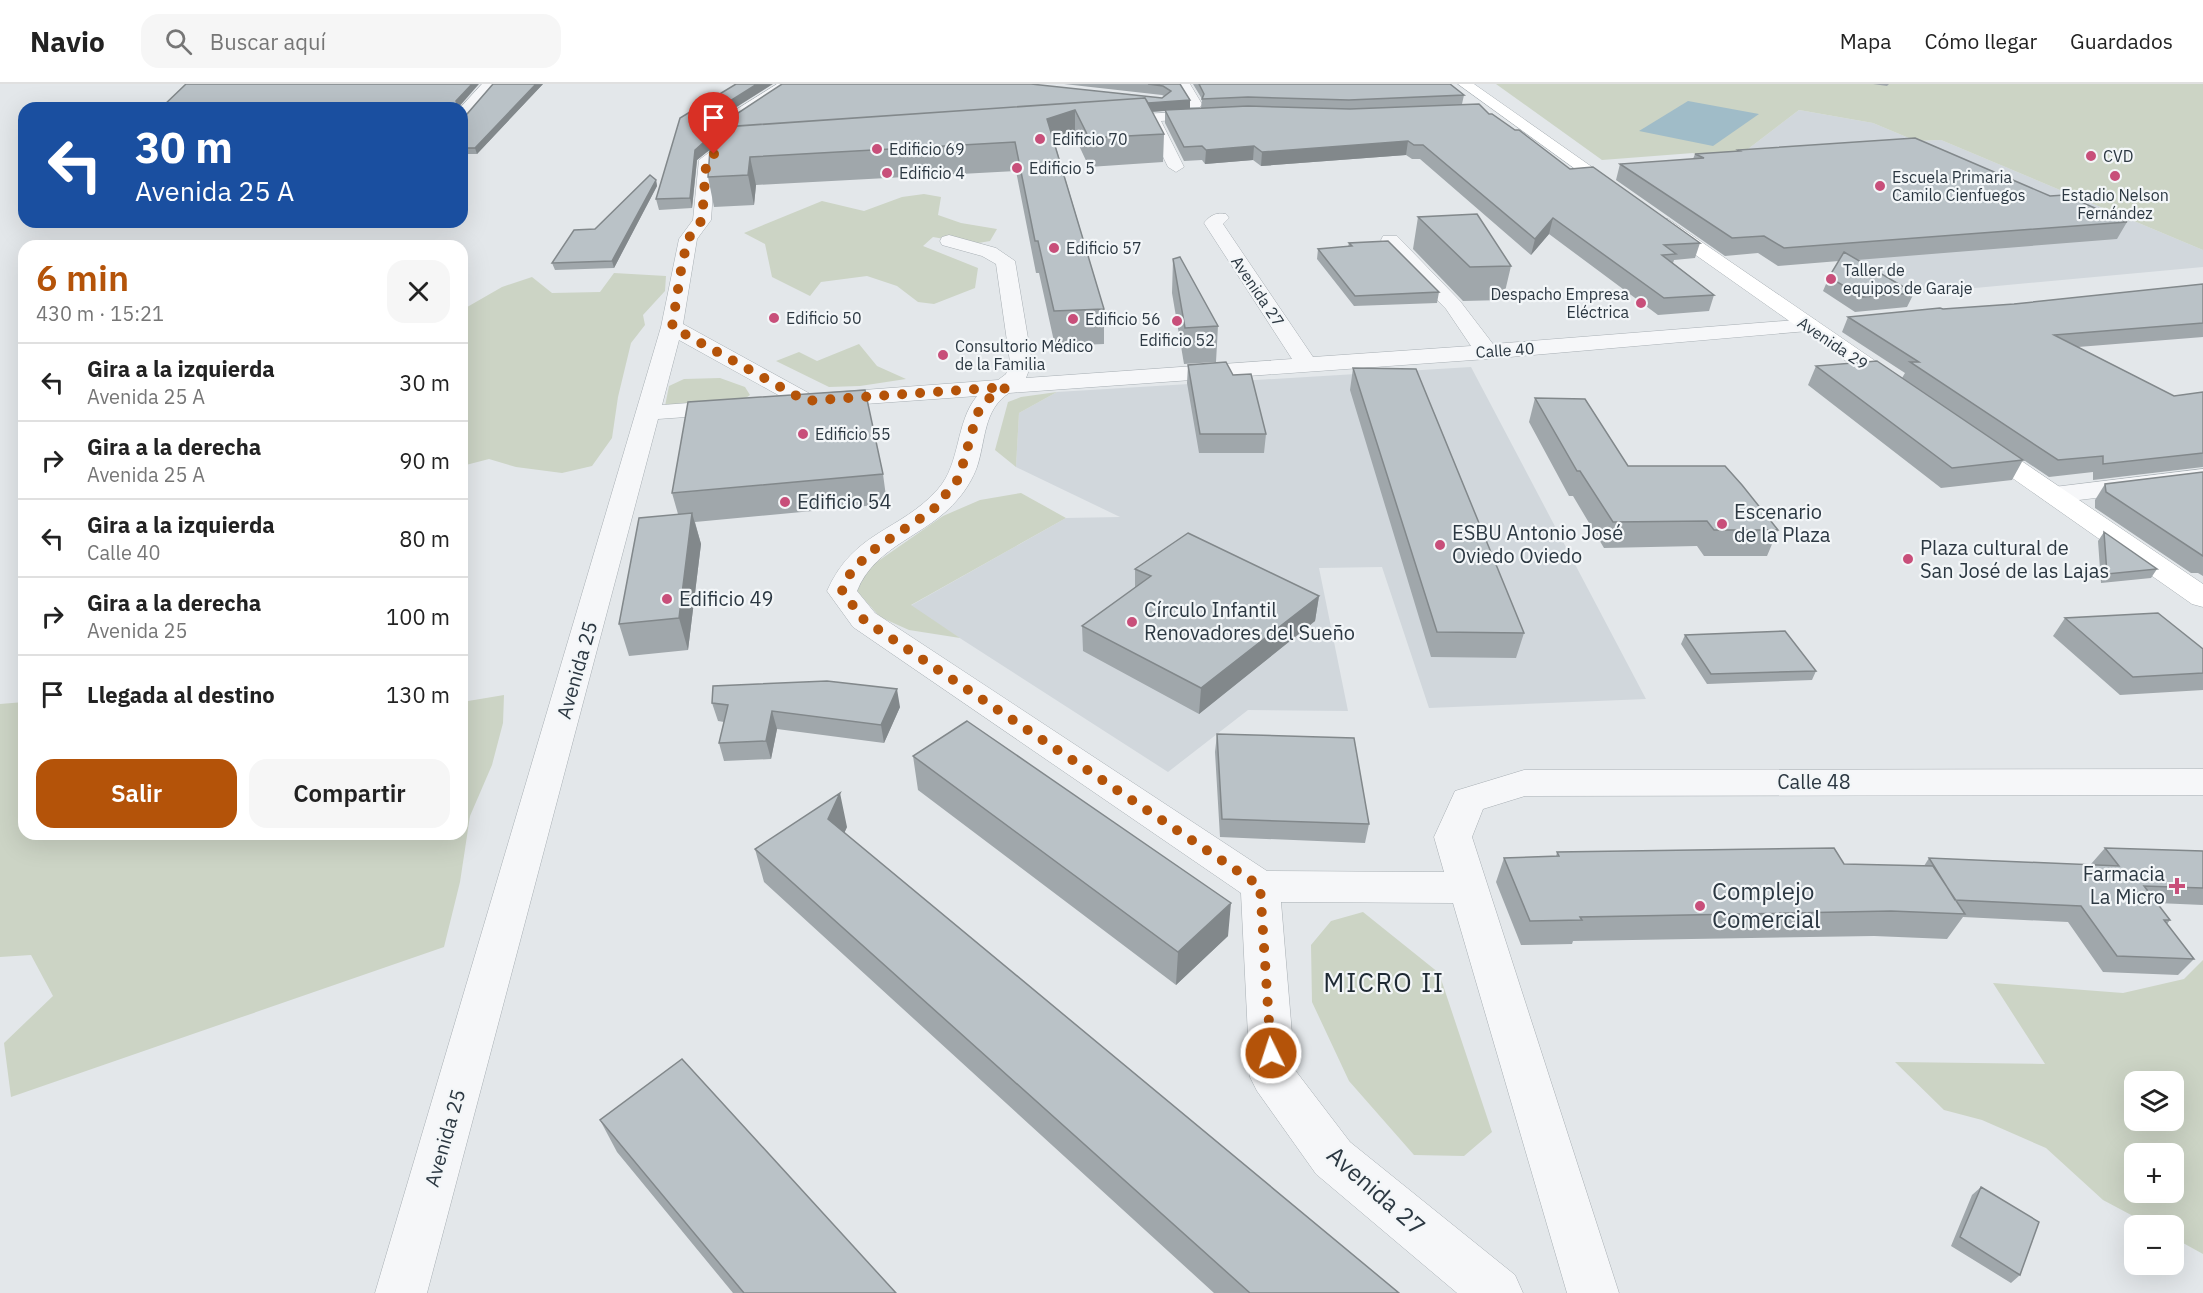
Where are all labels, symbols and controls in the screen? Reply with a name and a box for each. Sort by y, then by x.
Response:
search box [141,14,561,68]
text: Navio [30,23,105,60]
icon: search [162,25,195,58]
text: Buscar aquí [210,27,326,56]
text: Mapa [1840,27,1891,55]
text: Cómo llegar [1924,27,2037,55]
text: Guardados [2070,27,2173,55]
pin [688,92,739,154]
icon: arrive [697,101,730,134]
text: 30 m [135,120,233,175]
icon: left [36,126,114,204]
place label: Edificio 70 [1052,129,1128,149]
marker: Edificio 70 [1033,132,1047,146]
place label: Edificio 69 [889,139,965,159]
marker: Edificio 69 [870,142,884,156]
place label: CVD [2103,146,2133,166]
marker: CVD [2084,149,2098,163]
place label: Edificio 5 [1029,158,1095,178]
marker: Edificio 5 [1010,161,1024,175]
place label: Edificio 4 [899,163,965,183]
marker: Edificio 4 [880,166,894,180]
place label: Escuela Primaria Camilo Cienfuegos [1892,167,2026,205]
marker: Estadio Nelson Fernández [2108,169,2122,183]
text: Avenida 25 A [135,173,294,208]
marker: Escuela Primaria Camilo Cienfuegos [1873,179,1887,193]
place label: Estadio Nelson Fernández [2061,185,2169,223]
place label: Edificio 57 [1066,238,1142,258]
marker: Edificio 57 [1047,241,1061,255]
street label: Avenida 27 [1227,252,1289,330]
text: 6 min [36,254,129,301]
button: close [387,260,450,323]
place label: Taller de equipos de Garaje [1843,260,1973,298]
marker: Taller de equipos de Garaje [1824,272,1838,286]
place label: Despacho Empresa Eléctrica [1491,284,1629,322]
marker: Despacho Empresa Eléctrica [1634,296,1648,310]
text: 430 m · 15:21 [36,300,164,327]
place label: Edificio 50 [786,308,862,328]
place label: Edificio 56 [1085,309,1161,329]
marker: Edificio 50 [767,311,781,325]
marker: Edificio 56 [1066,312,1080,326]
street label: Avenida 29 [1794,312,1872,374]
marker: Edificio 52 [1170,314,1184,328]
place label: Edificio 52 [1139,330,1215,350]
place label: Consultorio Médico de la Familia [955,336,1093,374]
street label: Calle 40 [1475,338,1535,362]
marker: Consultorio Médico de la Familia [936,348,950,362]
text: Gira a la izquierda [87,354,275,383]
icon: left [36,366,69,399]
text: 30 m [399,368,450,397]
text: Avenida 25 A [87,383,205,410]
place label: Edificio 55 [815,424,891,444]
marker: Edificio 55 [796,427,810,441]
text: Gira a la derecha [87,432,261,461]
icon: right [36,444,69,477]
text: 90 m [399,446,450,475]
text: Avenida 25 A [87,461,205,488]
place label: Edificio 54 [797,488,891,515]
marker: Edificio 54 [778,495,792,509]
place label: Escenario de la Plaza [1734,498,1831,548]
text: Gira a la izquierda [87,510,275,539]
marker: Escenario de la Plaza [1715,517,1729,531]
place label: ESBU Antonio José Oviedo Oviedo [1452,519,1623,569]
icon: left [36,522,69,555]
text: 80 m [399,524,450,553]
place label: Plaza cultural de San José de las Lajas [1920,534,2109,584]
marker: ESBU Antonio José Oviedo Oviedo [1433,538,1447,552]
text: Calle 40 [87,539,161,566]
marker: Plaza cultural de San José de las Lajas [1901,552,1915,566]
place label: Edificio 49 [679,585,773,612]
text: Gira a la derecha [87,588,261,617]
marker: Edificio 49 [660,592,674,606]
place label: Círculo Infantil Renovadores del Sueño [1144,596,1355,646]
icon: right [36,600,69,633]
text: 100 m [386,602,450,631]
marker: Círculo Infantil Renovadores del Sueño [1125,615,1139,629]
text: Avenida 25 [87,617,187,644]
street label: Avenida 25 [550,618,603,722]
icon: arrive [36,678,69,711]
text: Llegada al destino [87,680,275,709]
text: 130 m [386,680,450,709]
button: Salir [36,759,237,828]
button: Compartir [249,759,450,828]
street label: Calle 48 [1777,768,1851,795]
place label: Farmacia La Micro [2083,860,2165,910]
place label: Complejo Comercial [1712,875,1821,935]
marker: Farmacia La Micro [2170,879,2184,893]
marker: Complejo Comercial [1693,899,1707,913]
district label: MICRO II [1323,965,1445,999]
position arrow [1239,1021,1303,1085]
map controls [2124,1071,2184,1275]
button: layers [2124,1071,2184,1131]
street label: Avenida 25 [418,1086,471,1190]
street label: Avenida 27 [1321,1139,1433,1242]
button: + [2124,1143,2184,1203]
button: − [2124,1215,2184,1275]

